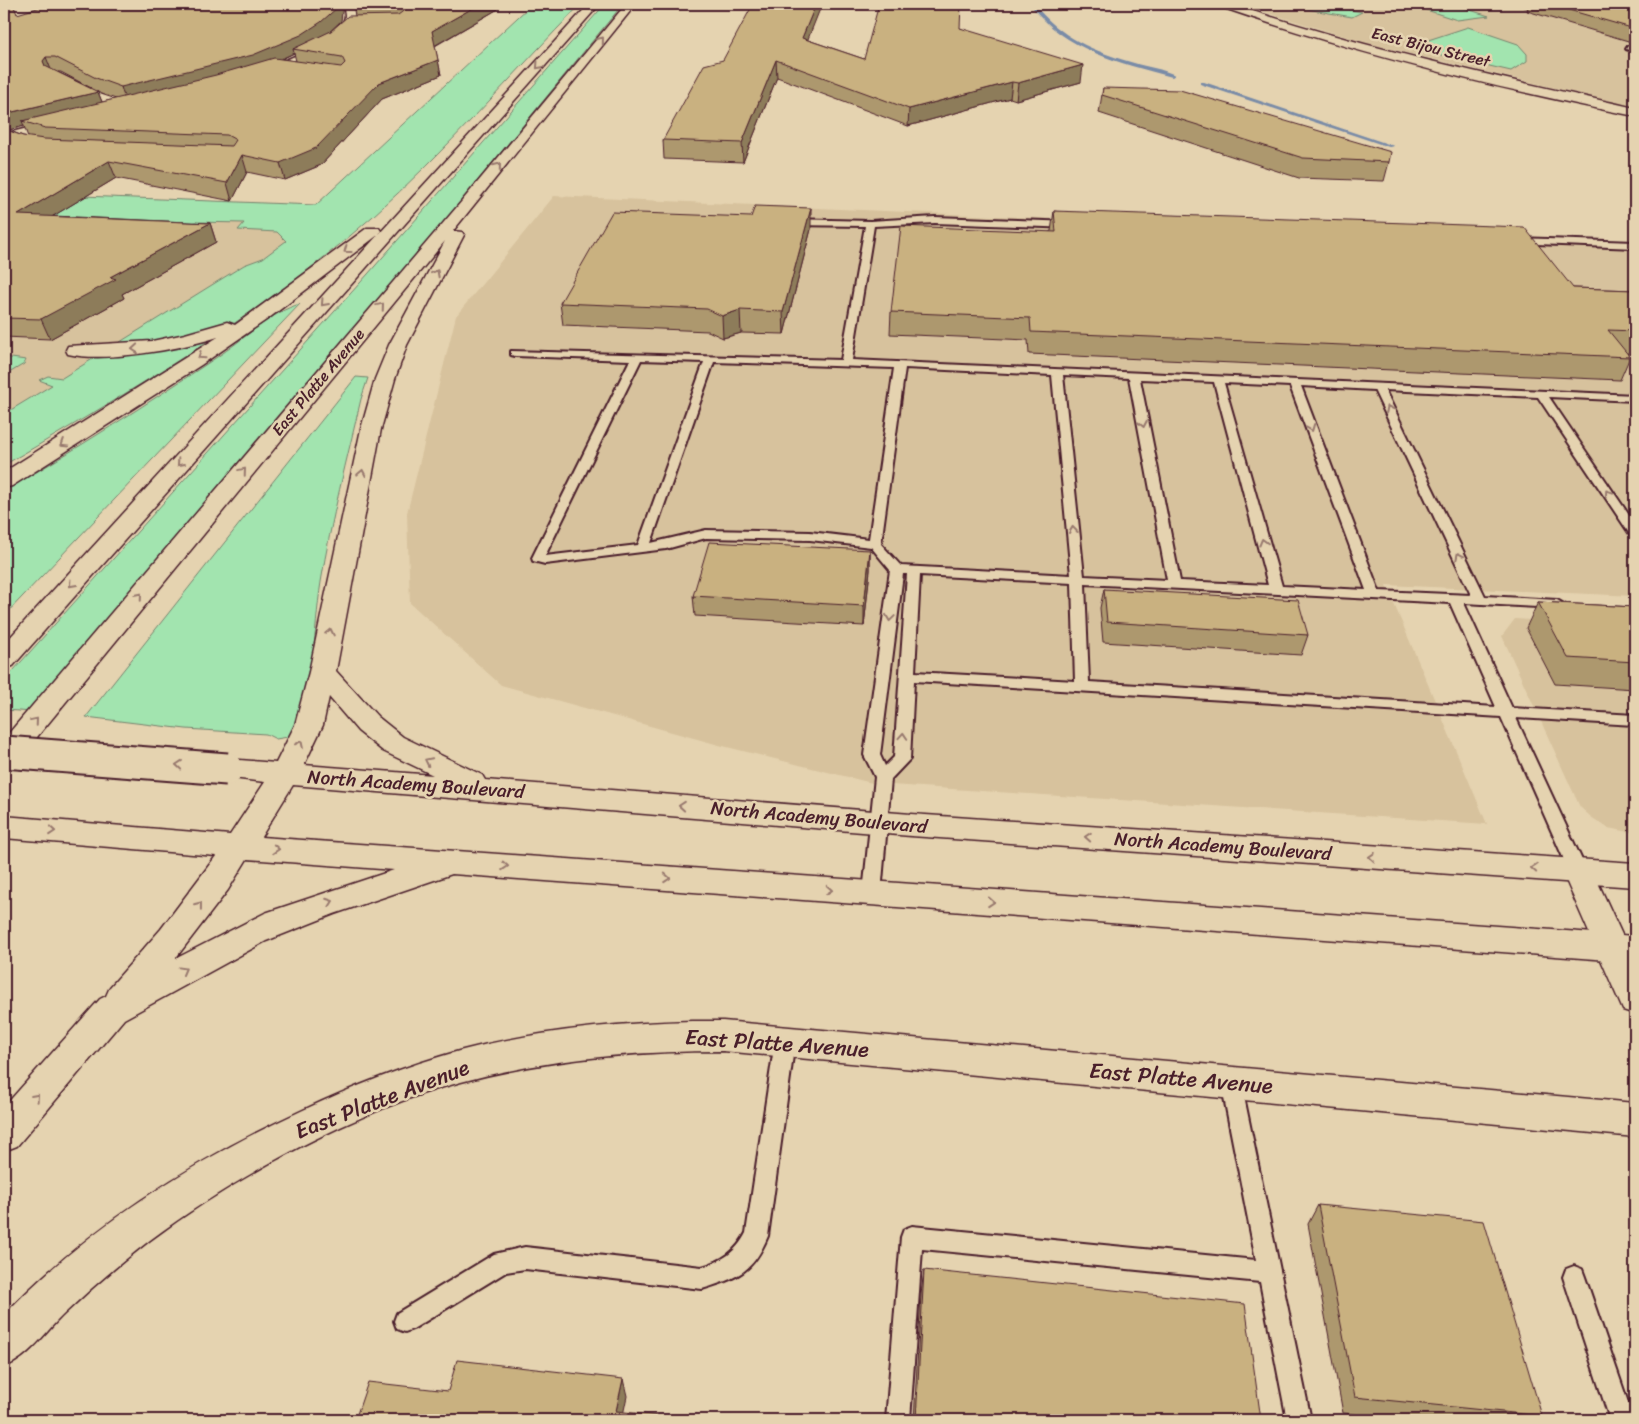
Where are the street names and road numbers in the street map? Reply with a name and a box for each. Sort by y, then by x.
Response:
street label: East Bijou Street [1369,18,1494,76]
street label: East Platte Avenue [264,321,372,443]
street label: North Academy Boulevard [306,760,527,808]
street label: North Academy Boulevard [709,791,930,843]
street label: North Academy Boulevard [1113,822,1334,870]
street label: East Platte Avenue [684,1017,871,1069]
street label: East Platte Avenue [289,1048,475,1150]
street label: East Platte Avenue [1088,1051,1275,1105]

